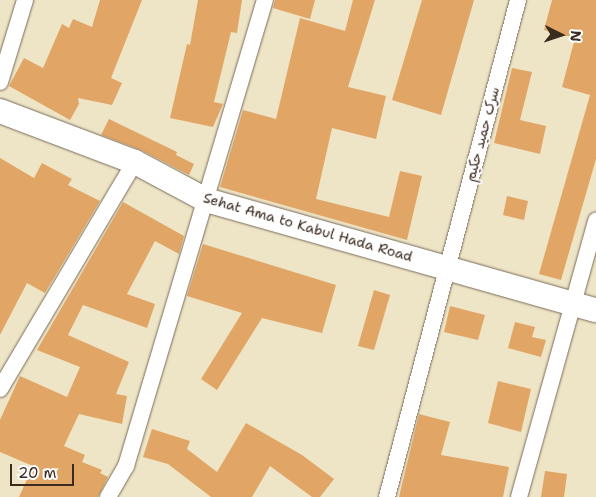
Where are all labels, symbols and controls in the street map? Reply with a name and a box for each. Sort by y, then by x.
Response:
north arrow [536,10,586,60]
text: N [567,30,585,42]
street label: سرک حمید حکیم [461,85,503,183]
street label: Sehat Ama to Kabul Hada Road [201,189,415,265]
scale bar [12,454,76,486]
text: 20 m [18,463,57,483]

